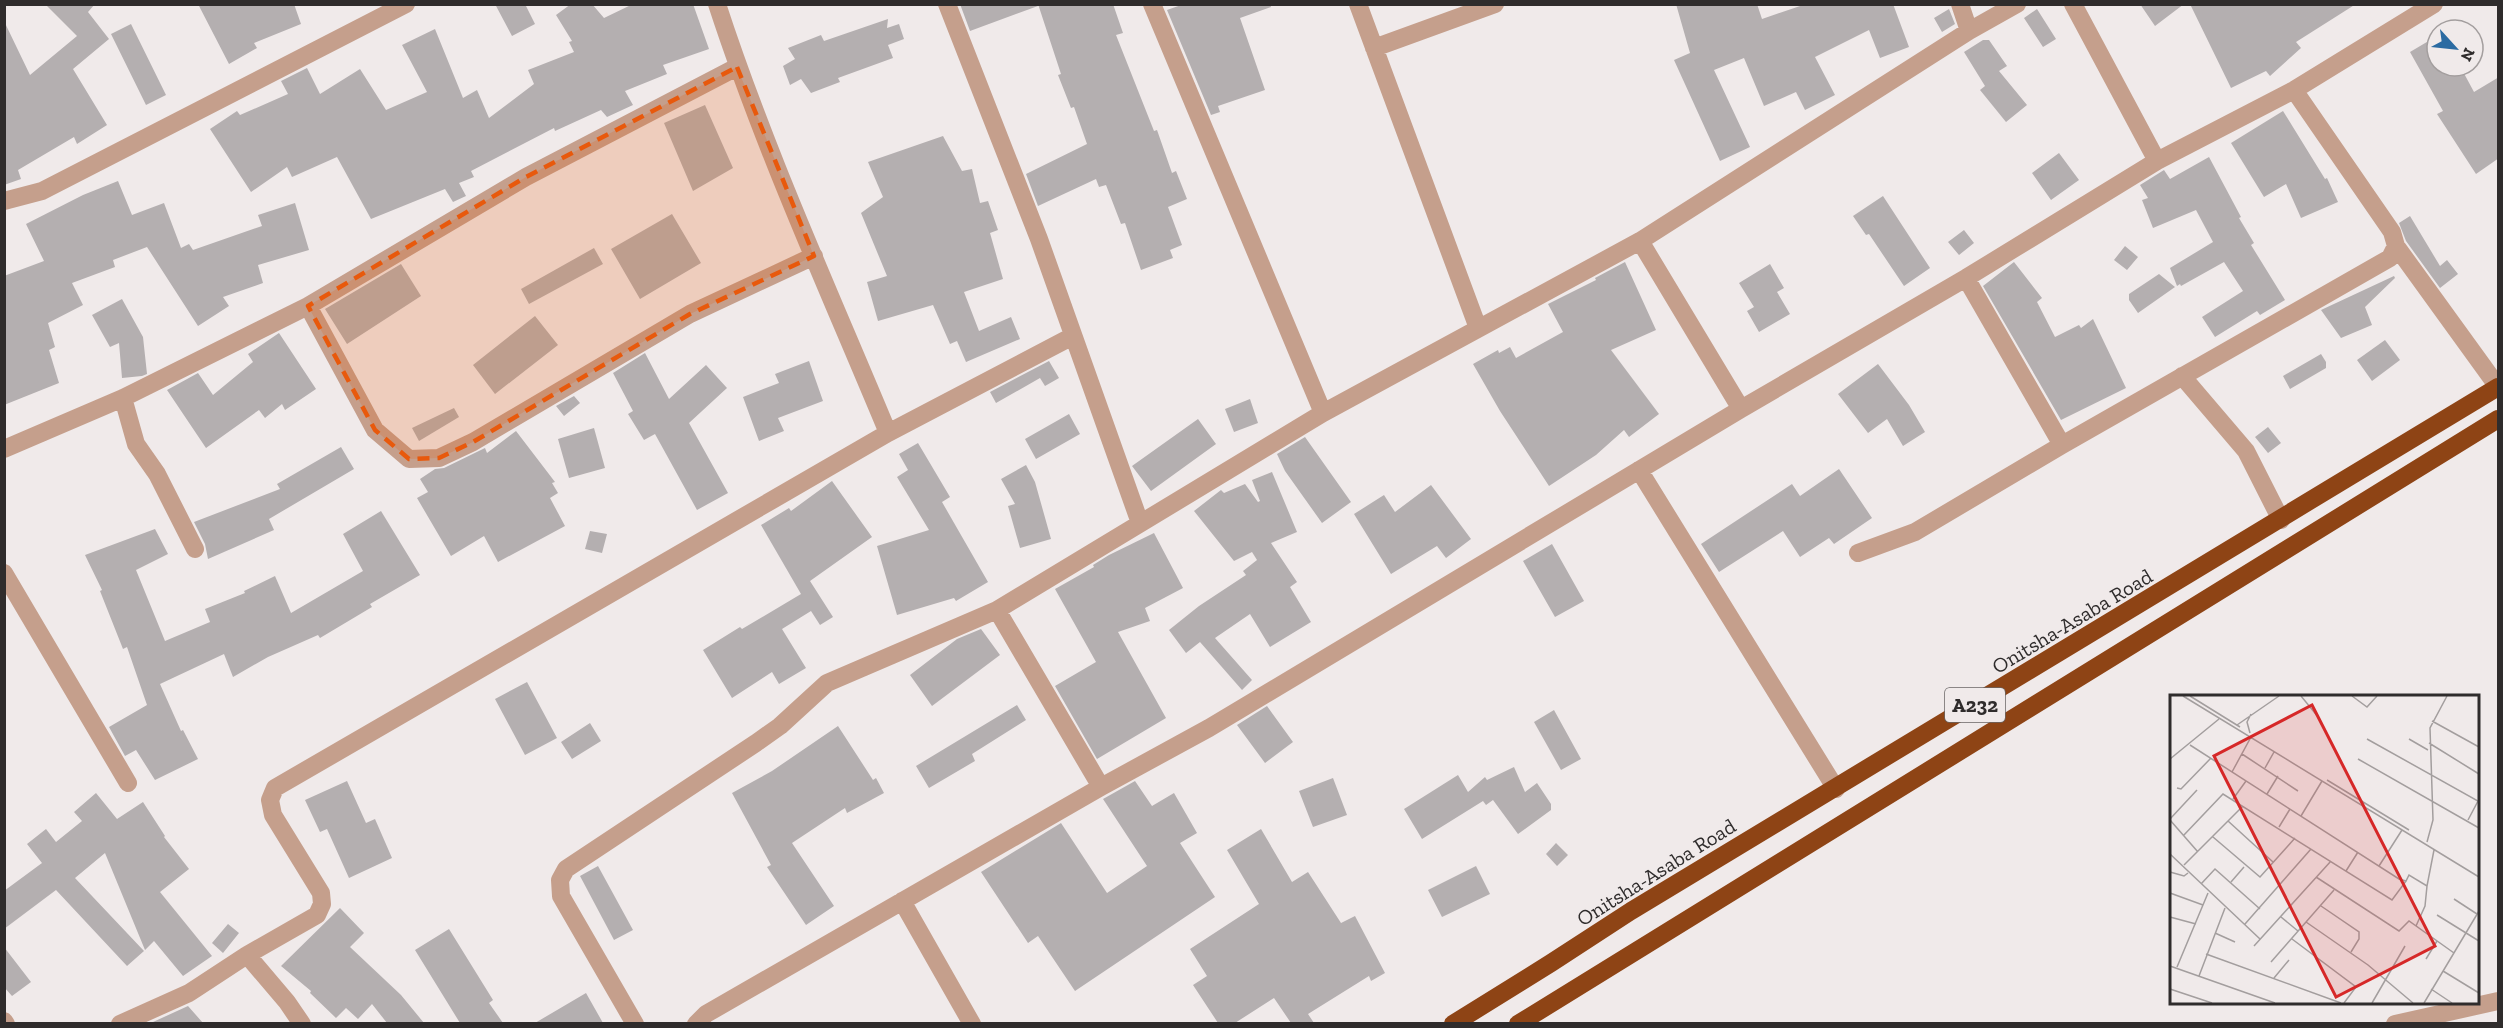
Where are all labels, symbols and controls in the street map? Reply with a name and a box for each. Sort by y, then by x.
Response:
north arrow [2425,18,2485,78]
text: N [2457,45,2479,64]
street label: Onitsha-Asaba Road [1987,563,2157,679]
road number: A232 [1945,688,2005,722]
inset map [2170,695,2479,1004]
street label: Onitsha-Asaba Road [1572,813,1741,931]

